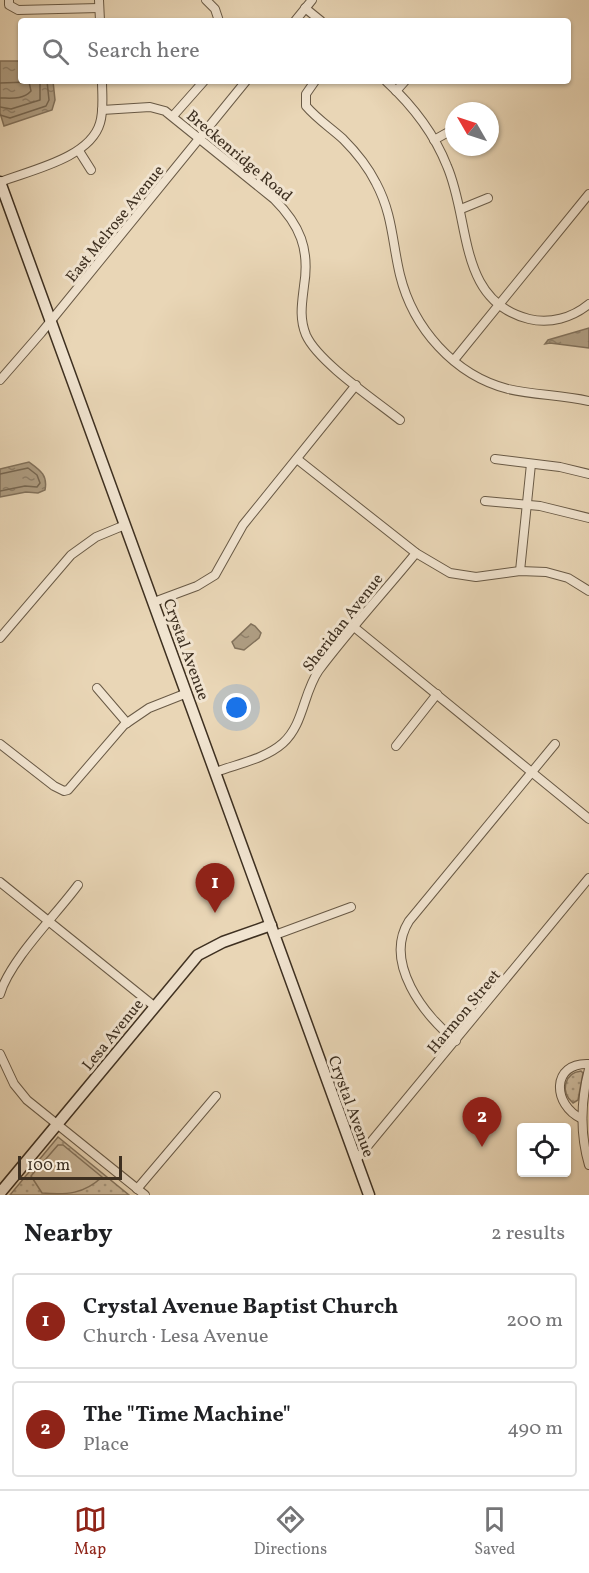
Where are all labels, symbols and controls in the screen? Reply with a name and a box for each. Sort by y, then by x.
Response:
search box [18,18,571,84]
icon: search [39,35,72,68]
text: Search here [87,36,200,67]
north arrow [445,102,499,156]
street label: Breckenridge Road [181,106,296,207]
street label: East Melrose Avenue [61,161,170,288]
street label: Sheridan Avenue [298,569,389,677]
street label: Crystal Avenue [157,596,214,704]
your location [222,693,251,722]
pin: 1 [196,864,234,913]
street label: Harmon Street [423,965,507,1059]
street label: Lesa Avenue [78,995,149,1076]
street label: Crystal Avenue [322,1053,379,1161]
pin: 2 [462,1098,502,1147]
map controls [517,1123,571,1177]
button: locate [517,1123,571,1177]
scale bar [18,1153,122,1180]
text: 100 m [27,1155,70,1177]
text: Nearby [24,1216,113,1252]
text: 2 results [491,1220,565,1248]
text: Crystal Avenue Baptist Church [83,1292,398,1323]
text: 1 [41,1307,50,1335]
text: 200 m [506,1307,563,1335]
text: Church · Lesa Avenue [83,1323,269,1351]
text: The "Time Machine" [83,1400,291,1431]
text: 2 [40,1415,51,1443]
text: 490 m [507,1415,563,1443]
text: Place [83,1431,129,1459]
tab: Map [74,1503,107,1561]
tab: Directions [254,1503,327,1561]
tab: Saved [474,1503,515,1561]

